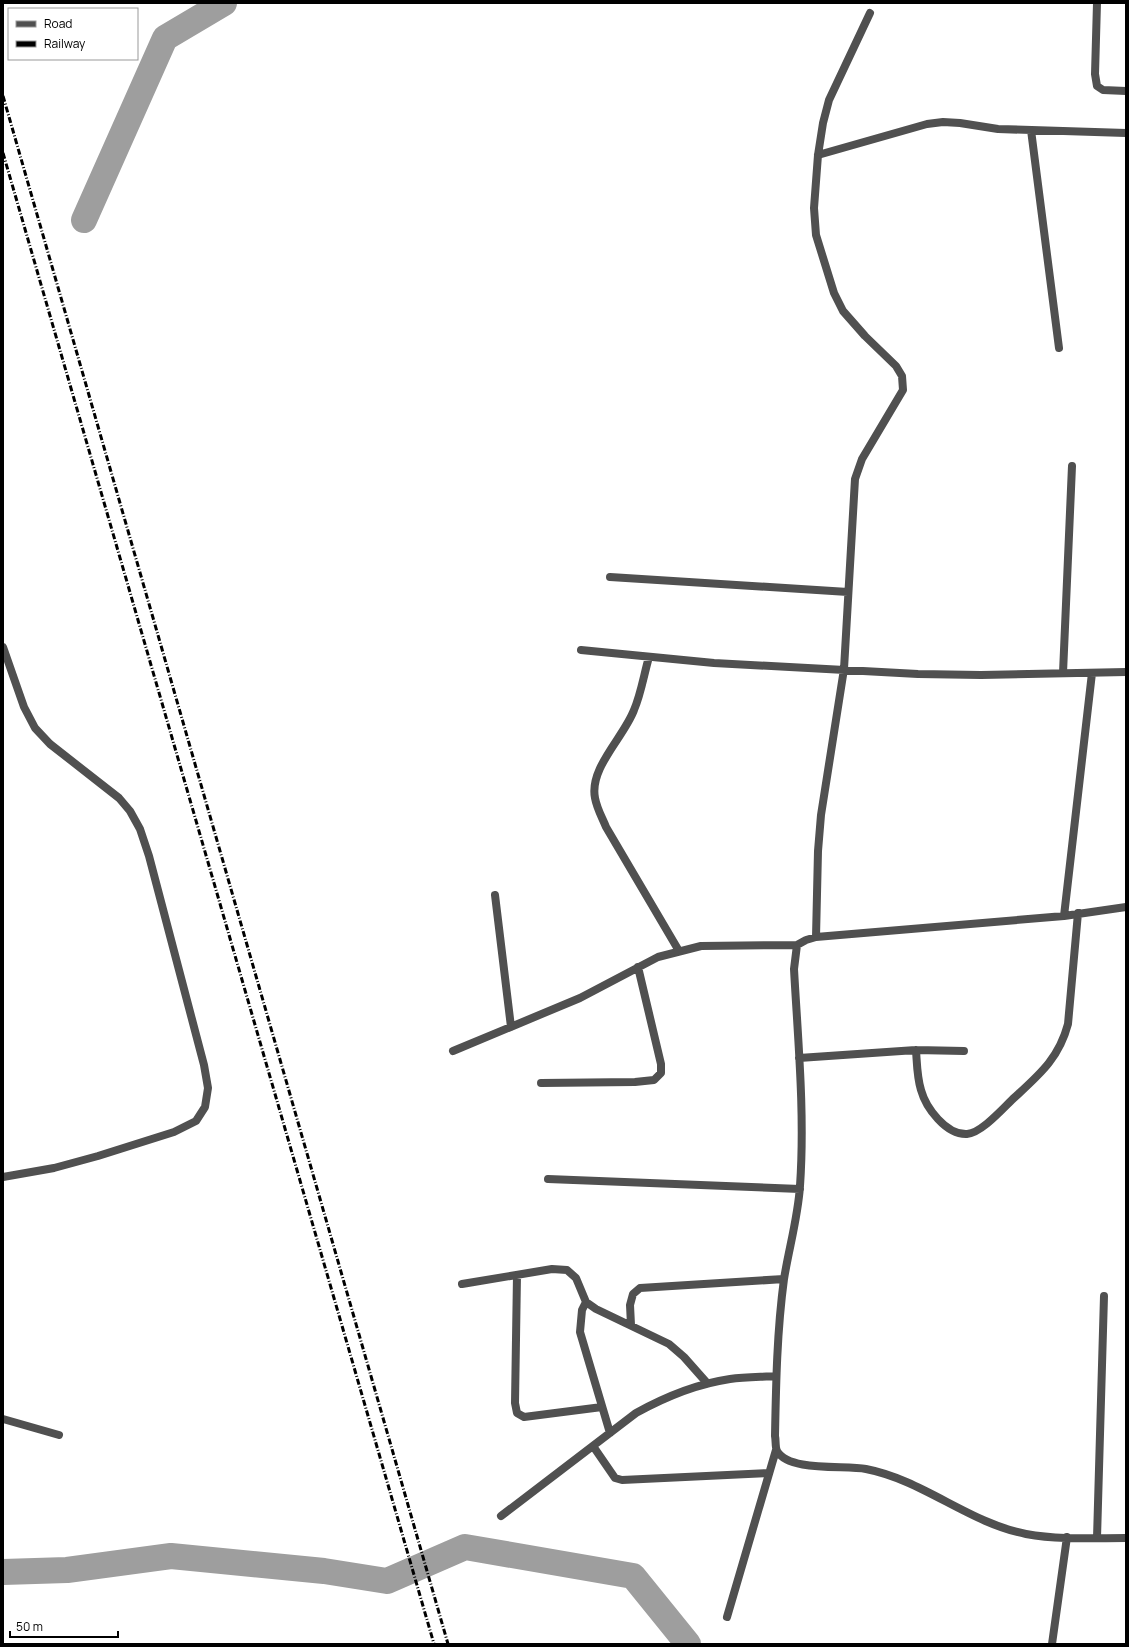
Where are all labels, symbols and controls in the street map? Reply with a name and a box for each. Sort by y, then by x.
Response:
legend [8,8,138,60]
text: Road [44,15,72,32]
text: Railway [44,35,86,52]
scale bar [10,1613,118,1639]
text: 50 m [16,1618,43,1635]

